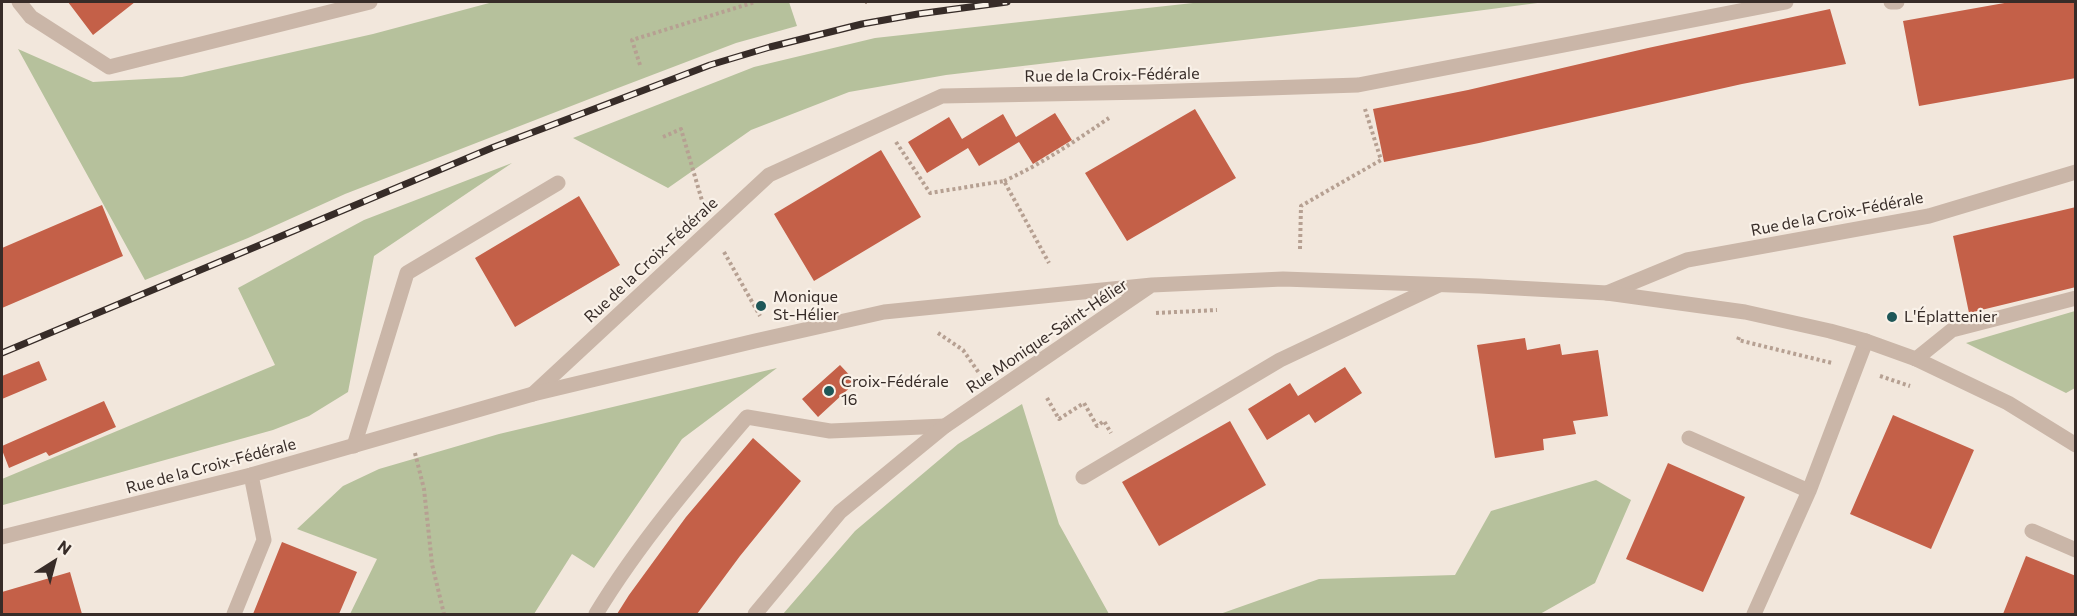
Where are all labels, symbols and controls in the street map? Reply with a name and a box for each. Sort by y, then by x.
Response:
street label: Rue de la Croix-Fédérale [1024,64,1200,86]
street label: Rue de la Croix-Fédérale [1749,188,1925,240]
street label: Rue de la Croix-Fédérale [580,193,722,327]
street label: Rue Monique-Saint-Hélier [963,275,1131,397]
place label: Monique St-Hélier [773,287,839,325]
marker: Monique St-Hélier [754,299,768,313]
place label: L'Éplattenier [1904,307,1997,327]
marker: L'Éplattenier [1885,310,1899,324]
place label: Croix-Fédérale 16 [841,372,949,410]
marker: Croix-Fédérale 16 [822,384,836,398]
street label: Rue de la Croix-Fédérale [124,434,298,498]
north arrow [24,532,84,592]
text: N [54,536,75,558]

